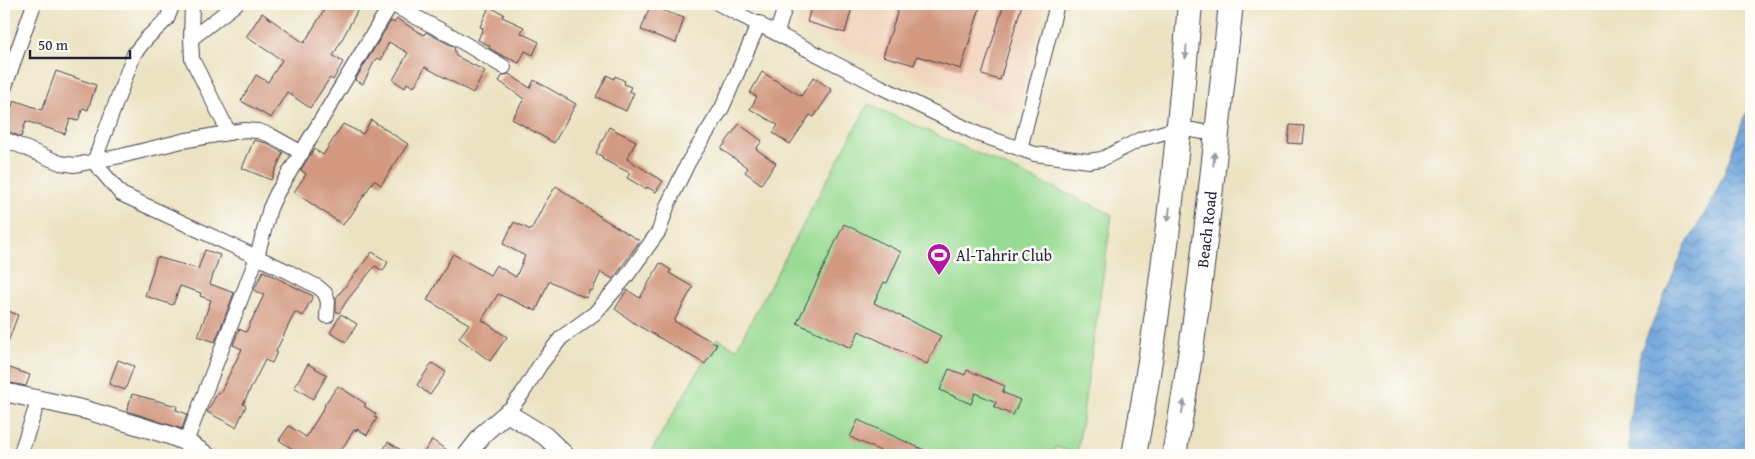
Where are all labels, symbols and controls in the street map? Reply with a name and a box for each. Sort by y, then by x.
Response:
scale bar [30,28,130,60]
text: 50 m [38,34,69,55]
one-way arrow [1182,45,1190,61]
one-way arrow [1210,151,1218,167]
street label: Beach Road [1190,189,1223,269]
one-way arrow [1165,206,1173,222]
sports icon: Al-Tahrir Club [926,242,952,276]
place label: Al-Tahrir Club [956,243,1052,267]
one-way arrow [1179,399,1187,415]

